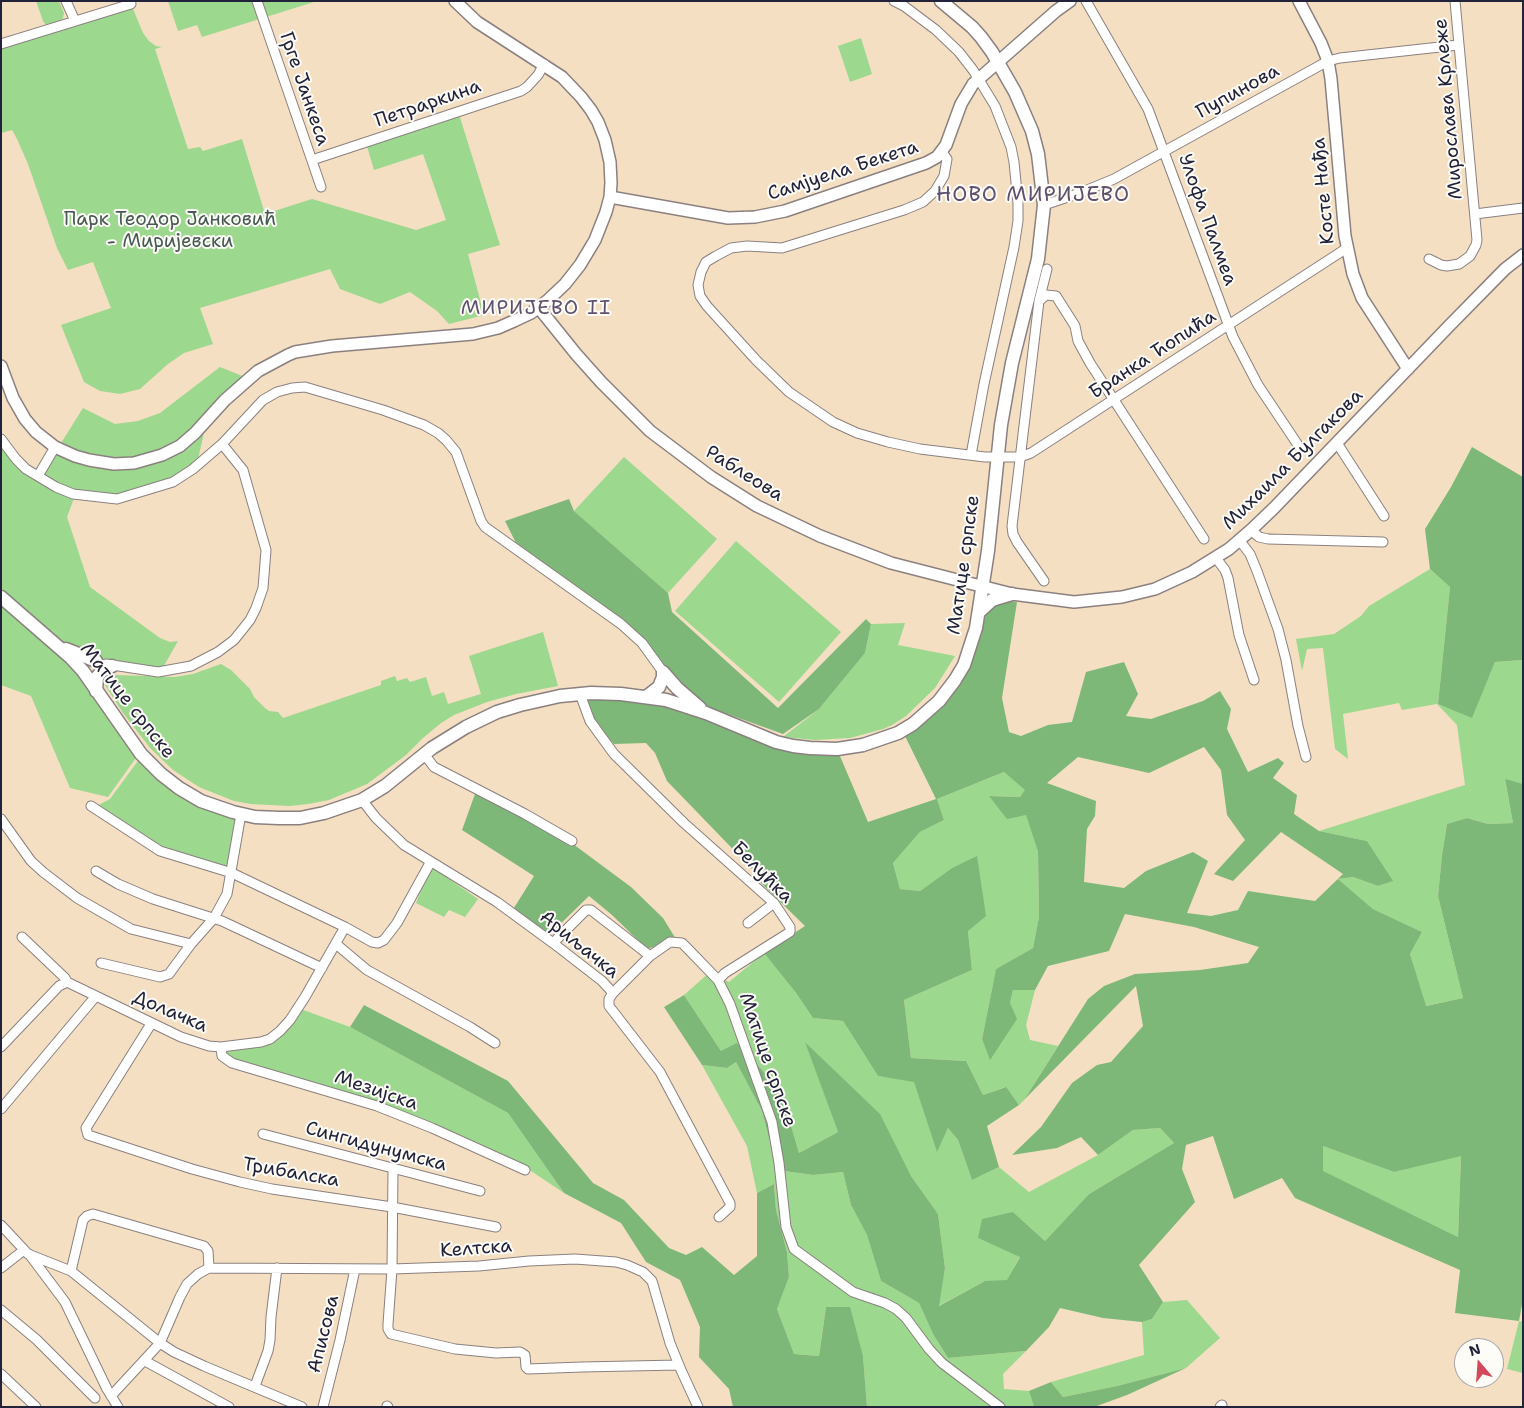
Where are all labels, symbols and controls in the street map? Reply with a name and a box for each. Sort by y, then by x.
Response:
street label: Мирослава Крлеже [1430,18,1468,200]
street label: Грге Јанкеса [274,29,334,149]
street label: Пупинова [1193,60,1283,124]
street label: Петраркина [372,75,484,133]
street label: Самјуела Бекета [765,136,921,206]
street label: Косте Нађа [1308,137,1340,245]
street label: Улофа Палмеа [1173,151,1241,289]
district label: НОВО МИРИЈЕВО [934,183,1132,209]
park label: Парк Теодор Јанковић - Миријевски [64,209,276,253]
district label: МИРИЈЕВО II [459,297,613,321]
street label: Бранка Ћопића [1085,306,1221,404]
street label: Михаила Булгакова [1218,385,1368,535]
street label: Раблеова [701,441,787,507]
street label: Матице српске [943,494,985,636]
street label: Матице српске [75,639,179,763]
street label: Белућка [727,838,797,908]
street label: Ариљачка [535,906,623,984]
street label: Долачка [129,986,211,1038]
street label: Матице српске [733,990,801,1130]
street label: Мезијска [331,1066,421,1116]
street label: Сингидунумска [303,1117,449,1177]
street label: Трибалска [241,1153,341,1193]
street label: Келтска [439,1235,513,1263]
street label: Аписова [303,1293,345,1375]
north arrow [1454,1338,1504,1388]
text: N [1467,1339,1483,1360]

